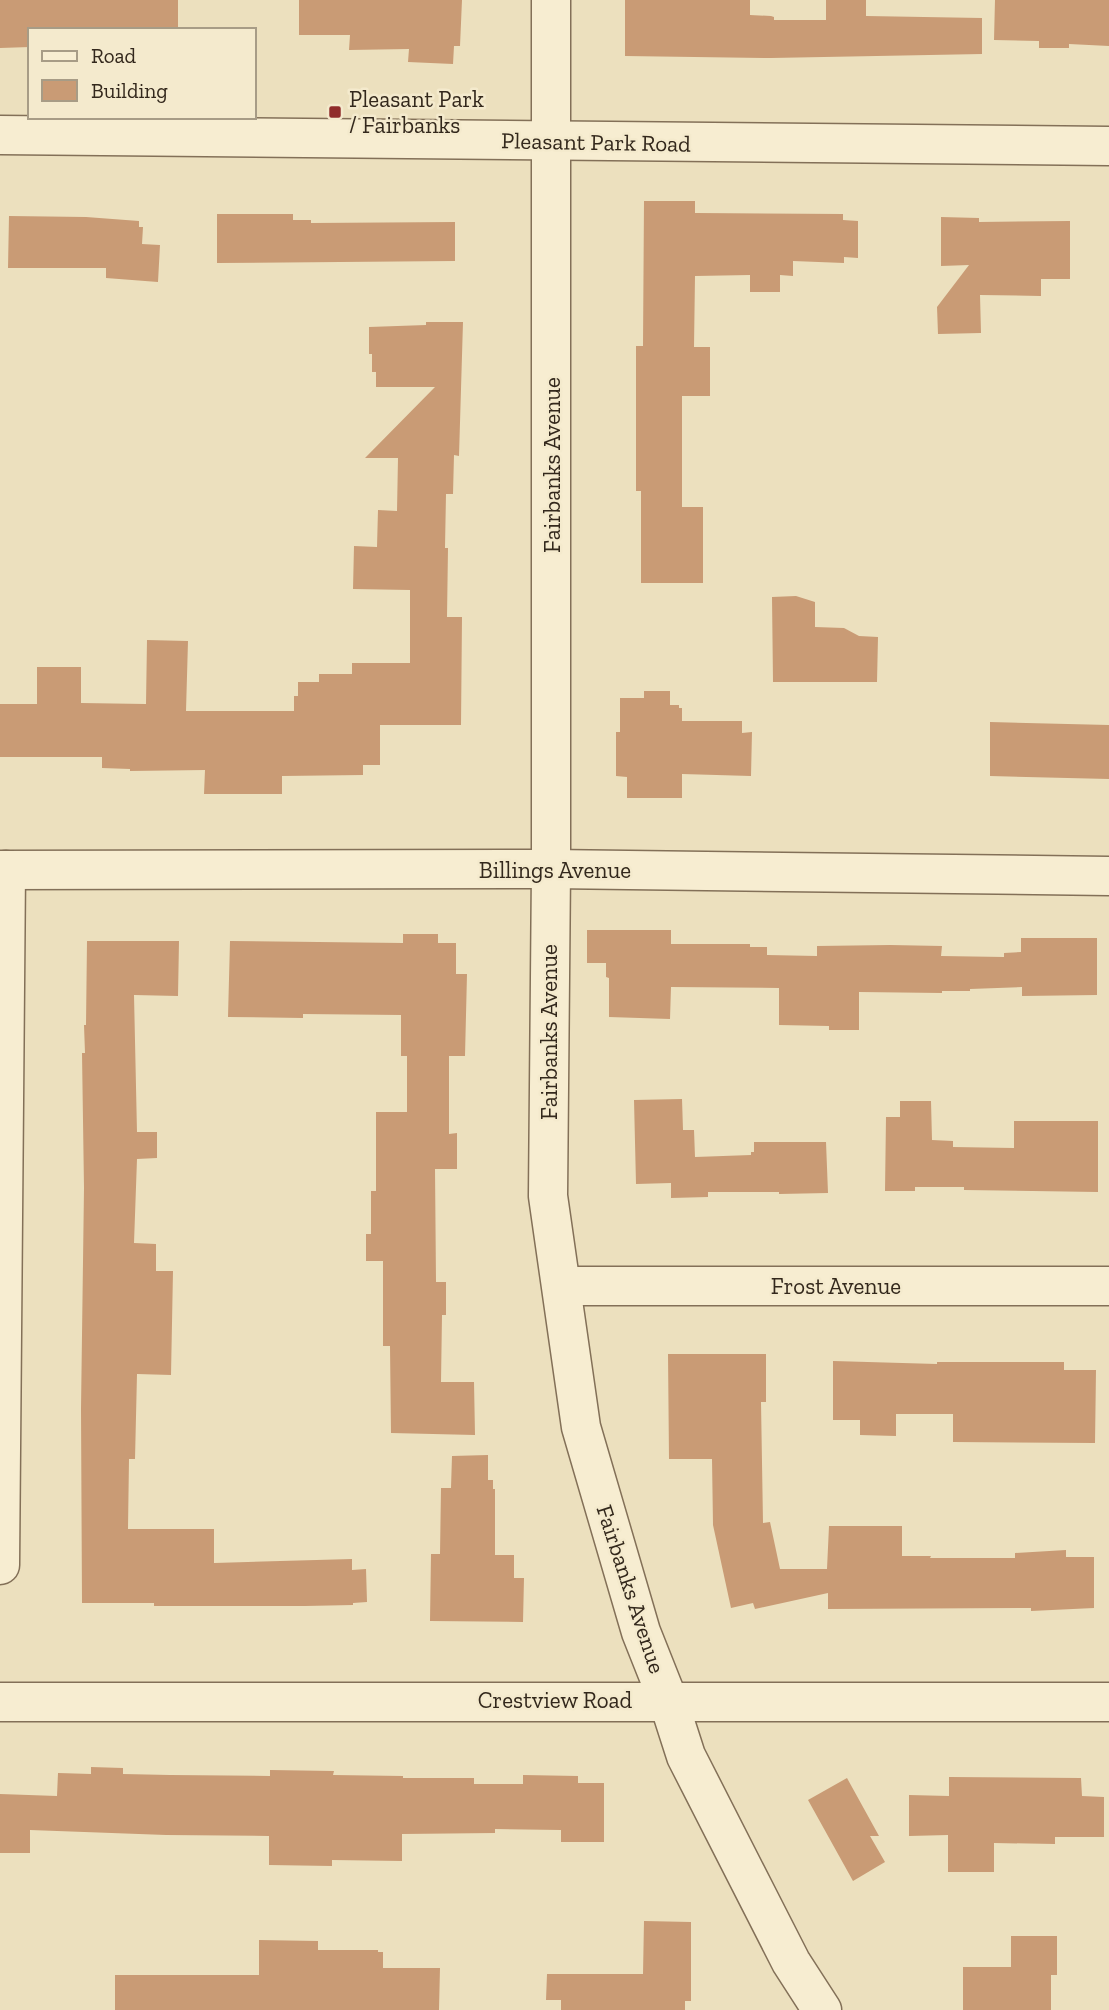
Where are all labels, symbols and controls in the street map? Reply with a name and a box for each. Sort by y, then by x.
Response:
legend [28,28,256,119]
text: Road [91,43,137,68]
text: Building [91,78,168,103]
place label: Pleasant Park / Fairbanks [349,85,484,139]
marker: Pleasant Park / Fairbanks [327,104,343,120]
street label: Pleasant Park Road [501,126,691,158]
street label: Fairbanks Avenue [538,377,566,553]
street label: Billings Avenue [479,856,631,884]
street label: Fairbanks Avenue [535,944,563,1120]
street label: Frost Avenue [771,1272,901,1300]
street label: Fairbanks Avenue [591,1501,671,1677]
street label: Crestview Road [478,1686,633,1714]

